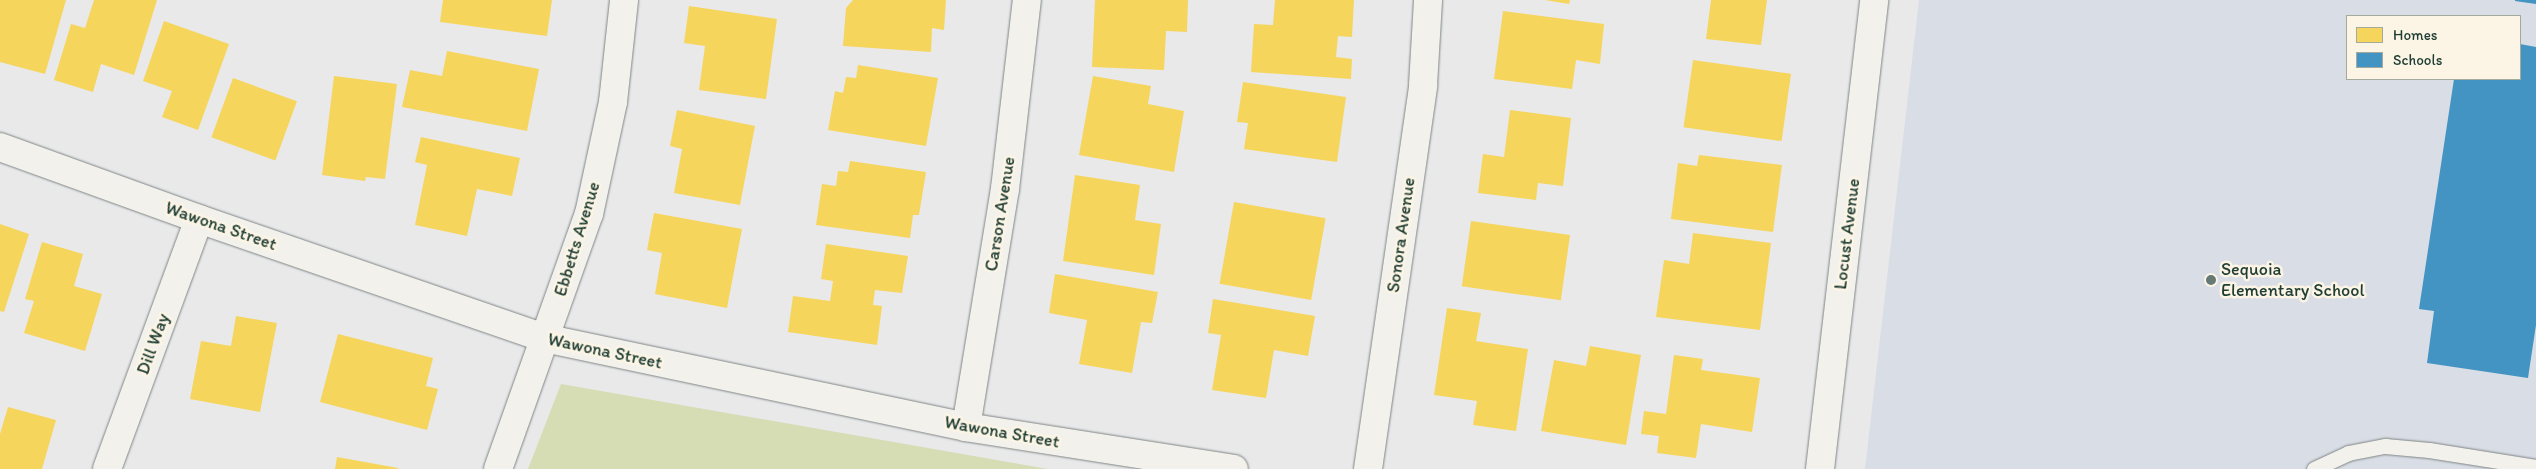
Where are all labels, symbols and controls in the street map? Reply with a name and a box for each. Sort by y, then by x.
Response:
legend [2346,15,2521,80]
text: Homes [2393,26,2437,44]
text: Schools [2393,51,2442,69]
street label: Carson Avenue [980,155,1020,273]
street label: Sonora Avenue [1382,177,1420,293]
street label: Locust Avenue [1829,177,1865,291]
street label: Ebbetts Avenue [549,179,605,299]
street label: Wawona Street [163,197,279,255]
place label: Sequoia Elementary School [2221,259,2365,302]
marker: Sequoia Elementary School [2205,274,2217,286]
street label: Dill Way [132,311,174,377]
street label: Wawona Street [546,328,664,374]
street label: Wawona Street [943,411,1061,453]

